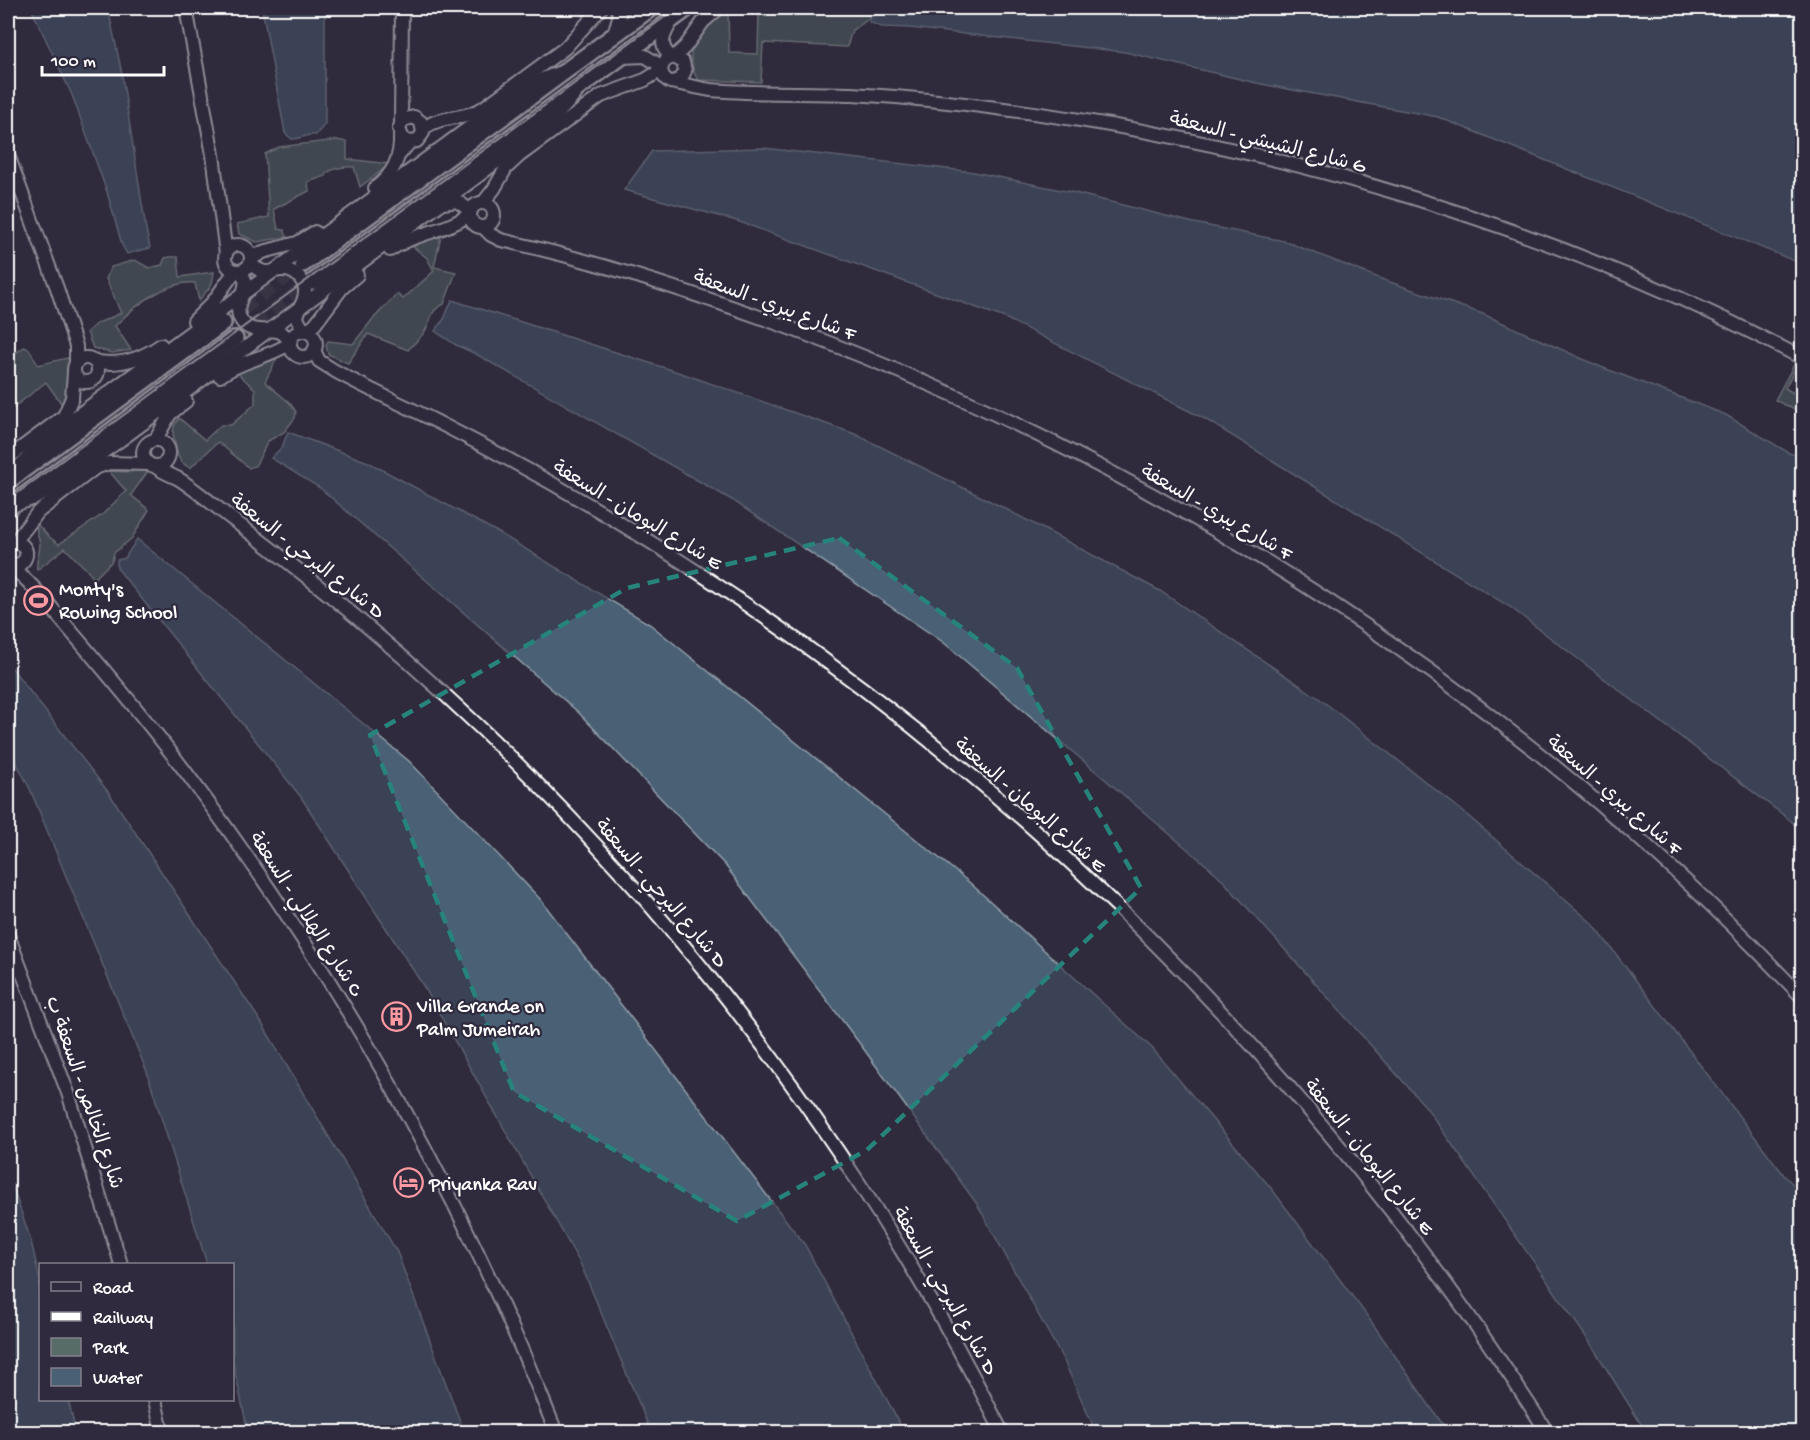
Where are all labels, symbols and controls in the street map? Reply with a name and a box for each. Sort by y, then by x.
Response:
scale bar [42,39,164,77]
text: 100 m [50,52,96,73]
street label: شارع الشيشي - السعفة G [1166,108,1369,183]
street label: شارع يبري - السعفة F [690,266,860,348]
street label: شارع البومان - السعفة E [547,457,727,577]
street label: شارع يبري - السعفة F [1135,460,1297,568]
street label: شارع البرحي - السعفة D [222,490,389,628]
place label: Monty's Rowing School [59,580,177,626]
sports icon: Monty's Rowing School [22,584,54,616]
street label: شارع يبري - السعفة F [1541,731,1687,863]
street label: شارع البومان - السعفة E [948,734,1111,880]
street label: شارع البرحي - السعفة D [586,815,731,976]
street label: شارع الهلالي - السعفة C [240,828,367,1003]
street label: شارع الخالص - السعفة ب [39,993,127,1193]
place label: Villa Grande on Palm Jumeirah [416,997,545,1043]
building icon: Villa Grande on Palm Jumeirah [380,1000,412,1032]
street label: شارع البومان - السعفة E [1298,1075,1439,1242]
hotel icon: Priyanka Rav [392,1167,424,1199]
place label: Priyanka Rav [428,1175,537,1198]
street label: شارع البرحي - السعفة D [883,1204,1002,1382]
legend [39,1263,234,1401]
text: Road [93,1279,134,1300]
text: Railway [93,1309,153,1330]
text: Park [92,1339,129,1360]
text: Water [93,1369,143,1390]

